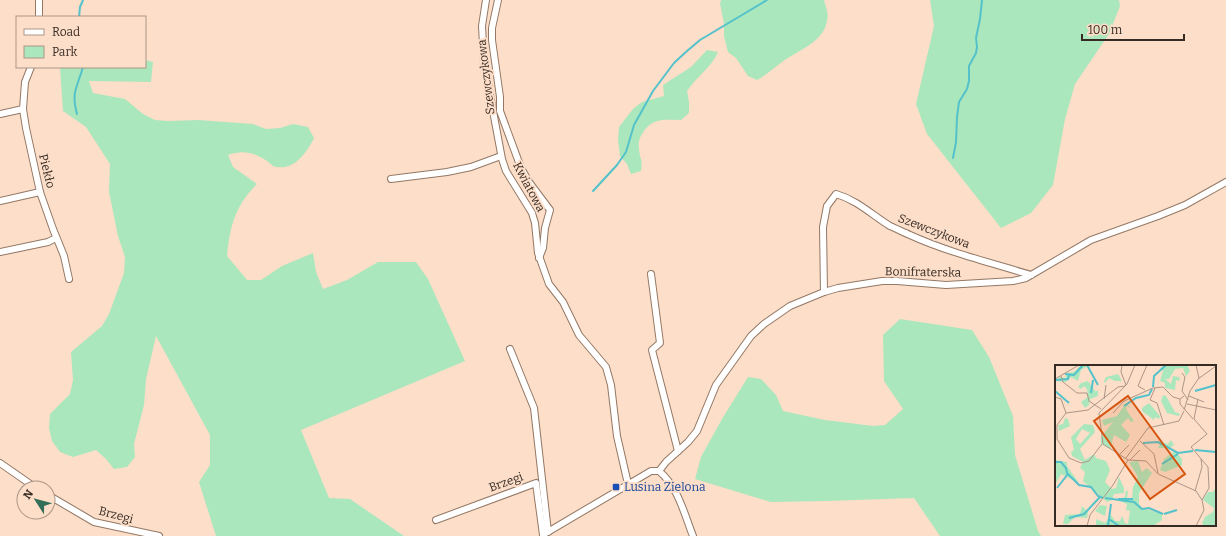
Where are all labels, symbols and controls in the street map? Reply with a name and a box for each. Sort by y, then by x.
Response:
legend [16,16,146,68]
scale bar [1082,16,1184,42]
text: 100 m [1088,23,1123,37]
text: Road [52,25,80,39]
street label: Szewczykowa [474,38,498,115]
text: Park [52,45,78,59]
street label: Piekło [36,152,58,190]
street label: Kwiatowa [510,160,548,215]
street label: Szewczykowa [896,211,972,251]
street label: Bonifraterska [885,264,962,280]
inset map [1055,365,1216,526]
street label: Brzegi [487,469,525,495]
north arrow [16,480,56,520]
place label: Lusina Zielona [624,480,706,494]
marker: Lusina Zielona [611,482,621,492]
text: N [21,487,36,502]
street label: Brzegi [97,504,135,526]

